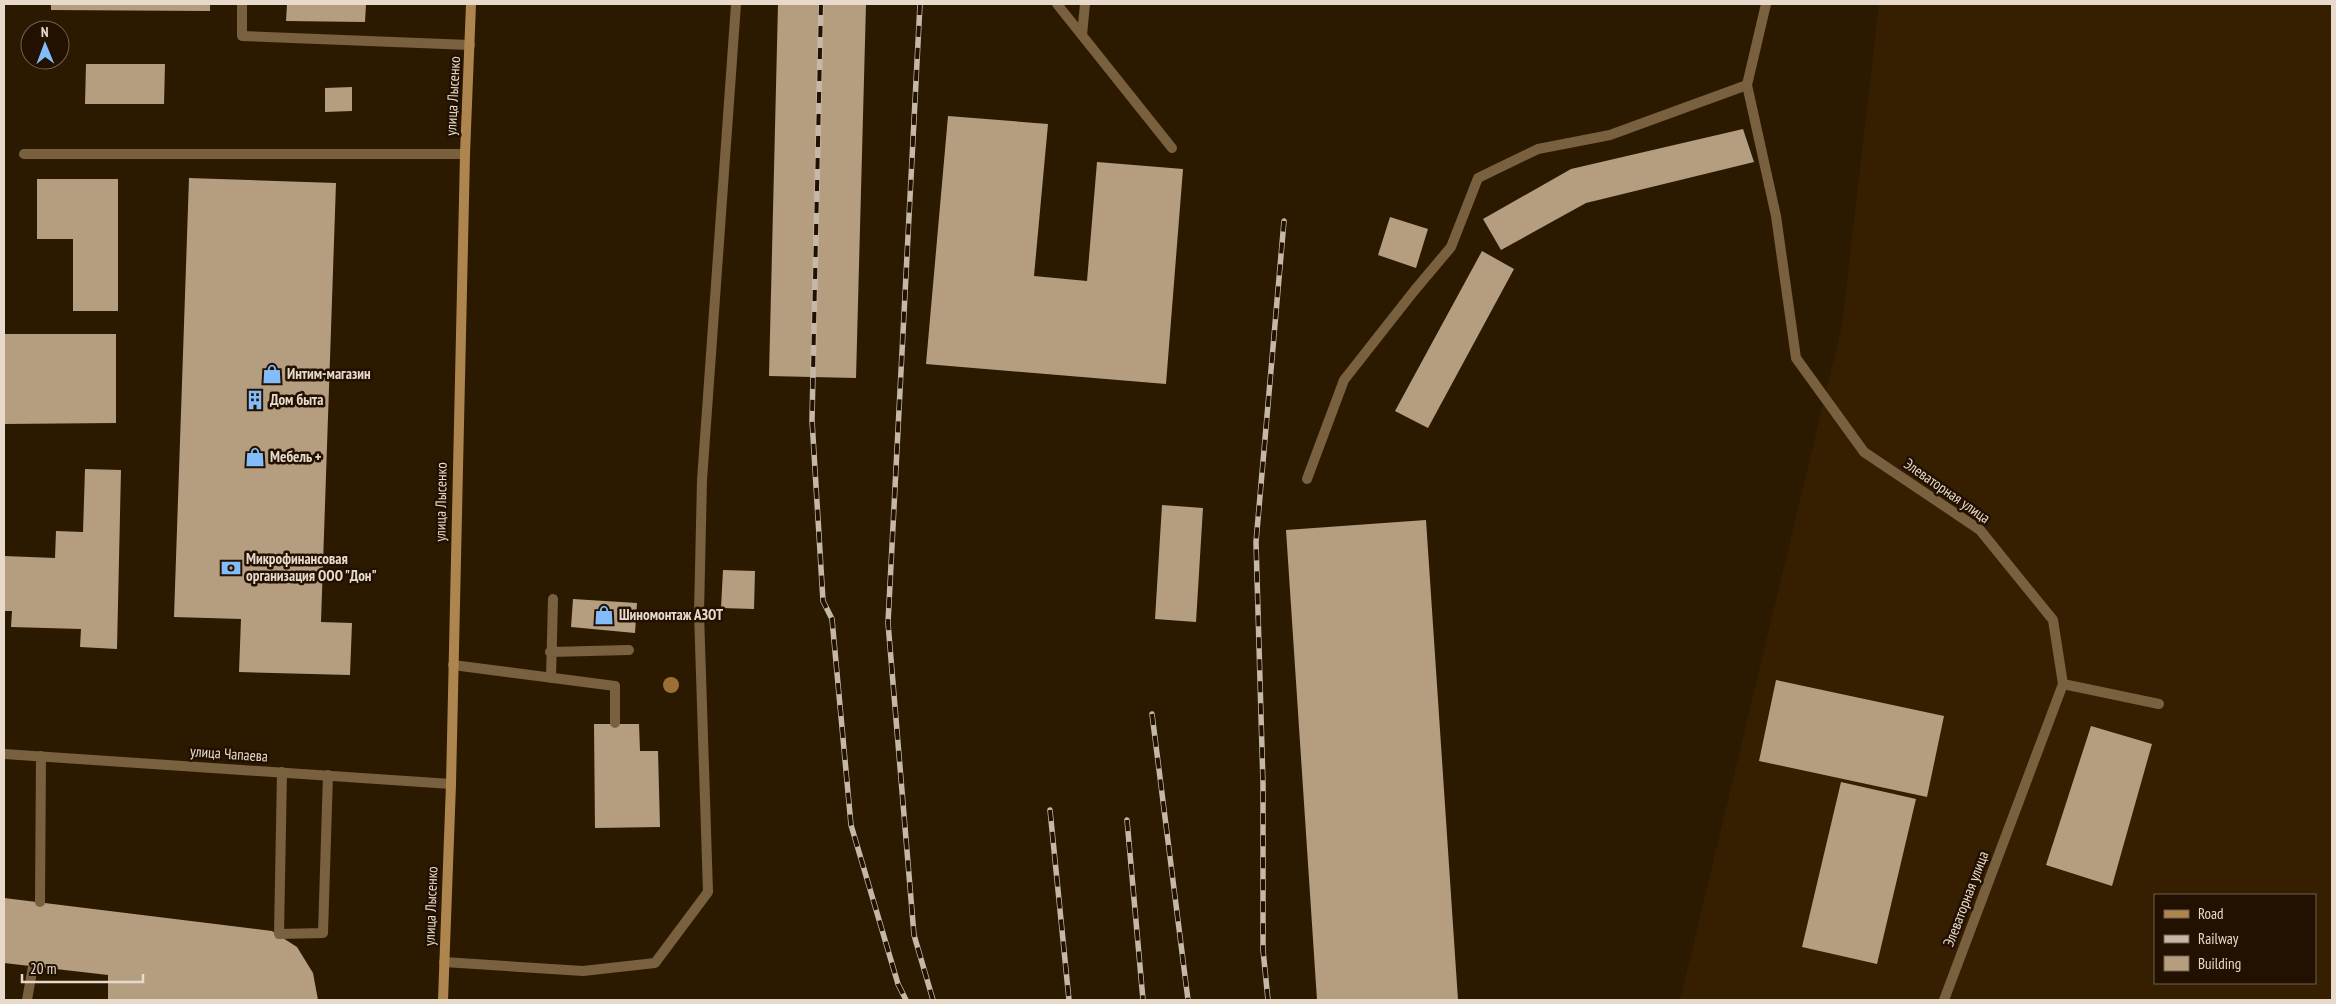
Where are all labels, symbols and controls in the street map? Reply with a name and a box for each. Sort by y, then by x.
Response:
north arrow [20,20,70,70]
text: N [41,23,49,41]
street label: улица Лысенко [441,56,464,136]
shop icon: Интим-магазин [261,363,283,385]
place label: Интим-магазин [287,364,371,383]
building icon: Дом быта [244,389,266,411]
place label: Дом быта [270,390,323,409]
shop icon: Мебель + [244,446,266,468]
place label: Мебель + [270,447,322,466]
street label: Элеваторная улица [1901,454,1994,527]
street label: улица Лысенко [430,462,451,542]
place label: Микрофинансовая организация ООО "Дон" [246,549,377,585]
bank icon: Микрофинансовая организация ООО "Дон" [220,557,242,579]
shop icon: Шиномонтаж АЗОТ [593,604,615,626]
place label: Шиномонтаж АЗОТ [619,605,723,624]
street label: улица Чапаева [189,741,269,766]
street label: Элеваторная улица [1939,848,1992,949]
street label: улица Лысенко [420,866,441,946]
legend [2154,894,2316,984]
text: Road [2198,904,2224,923]
text: Railway [2198,929,2239,948]
scale bar [22,952,144,984]
text: Building [2198,954,2241,973]
text: 20 m [30,959,56,978]

